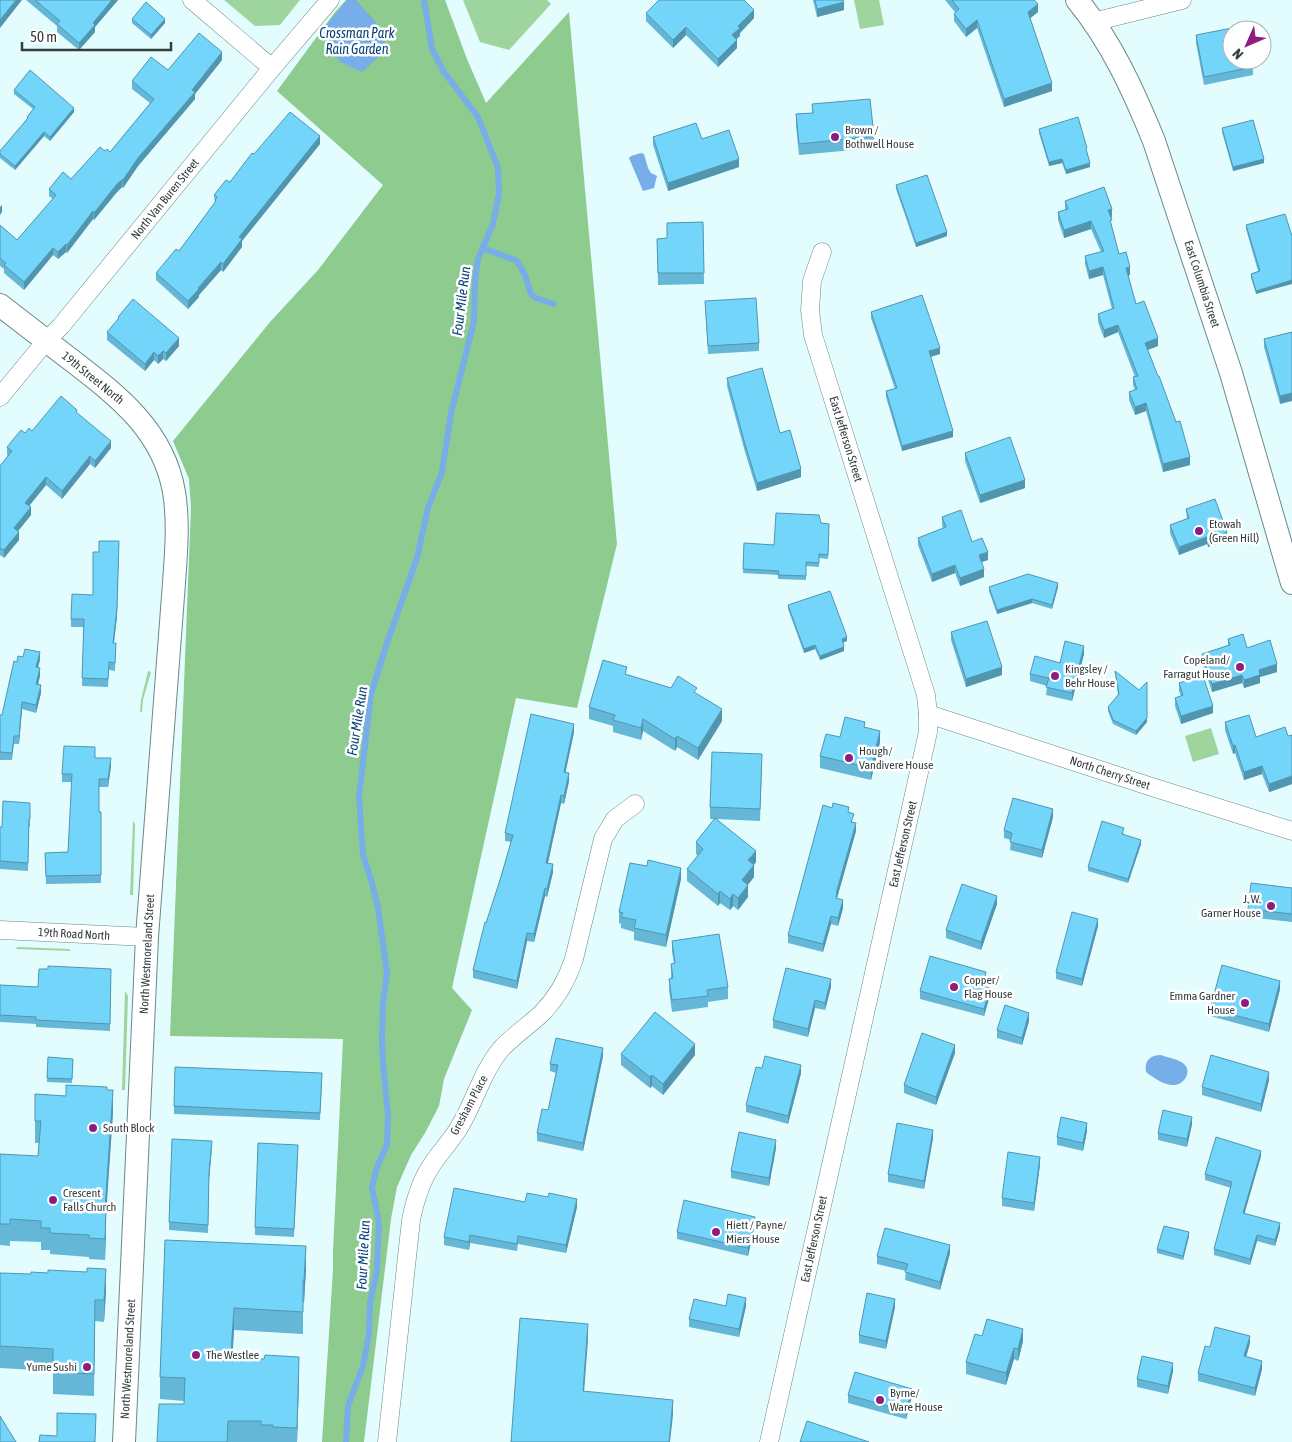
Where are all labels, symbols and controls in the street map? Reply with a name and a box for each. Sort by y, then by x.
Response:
scale bar [22,20,171,52]
north arrow [1222,20,1272,70]
water label: Crossman Park Rain Garden [319,25,395,57]
text: 50 m [30,28,57,45]
text: N [1229,46,1246,63]
place label: Brown / Bothwell House [845,123,914,151]
marker: Brown / Bothwell House [829,131,841,143]
street label: North Van Buren Street [128,155,202,242]
street label: East Columbia Street [1181,239,1223,330]
water label: Four Mile Run [449,265,473,337]
street label: 19th Street North [59,349,127,407]
street label: East Jefferson Street [826,395,866,484]
place label: Etowah (Green Hill) [1209,517,1259,545]
marker: Etowah (Green Hill) [1193,525,1205,537]
place label: Copeland/ Farragut House [1163,653,1230,681]
marker: Copeland/ Farragut House [1234,661,1246,673]
place label: Kingsley / Behr House [1065,662,1115,690]
marker: Kingsley / Behr House [1049,670,1061,682]
water label: Four Mile Run [344,685,370,757]
place label: Hough/ Vandivere House [859,744,933,772]
marker: Hough/ Vandivere House [843,752,855,764]
street label: North Cherry Street [1068,753,1152,793]
street label: East Jefferson Street [886,799,920,889]
place label: J. W. Garner House [1201,892,1261,920]
street label: North Westmoreland Street [137,893,157,1014]
marker: J. W. Garner House [1265,900,1277,912]
street label: 19th Road North [38,925,110,943]
place label: Copper/ Flag House [964,973,1013,1001]
marker: Copper/ Flag House [948,981,960,993]
place label: Emma Gardner House [1169,989,1235,1017]
marker: Emma Gardner House [1239,997,1251,1009]
street label: Gresham Place [447,1073,491,1137]
place label: South Block [103,1121,155,1135]
marker: South Block [87,1122,99,1134]
place label: Crescent Falls Church [63,1186,116,1214]
marker: Crescent Falls Church [47,1194,59,1206]
street label: East Jefferson Street [798,1194,830,1284]
place label: Hiett / Payne/ Miers House [726,1218,787,1246]
water label: Four Mile Run [353,1220,373,1290]
marker: Hiett / Payne/ Miers House [710,1226,722,1238]
street label: North Westmoreland Street [118,1298,138,1419]
place label: The Westlee [206,1348,259,1362]
marker: The Westlee [190,1349,202,1361]
place label: Yume Sushi [26,1360,77,1374]
marker: Yume Sushi [81,1361,93,1373]
place label: Byrne/ Ware House [890,1386,943,1414]
marker: Byrne/ Ware House [874,1394,886,1406]

